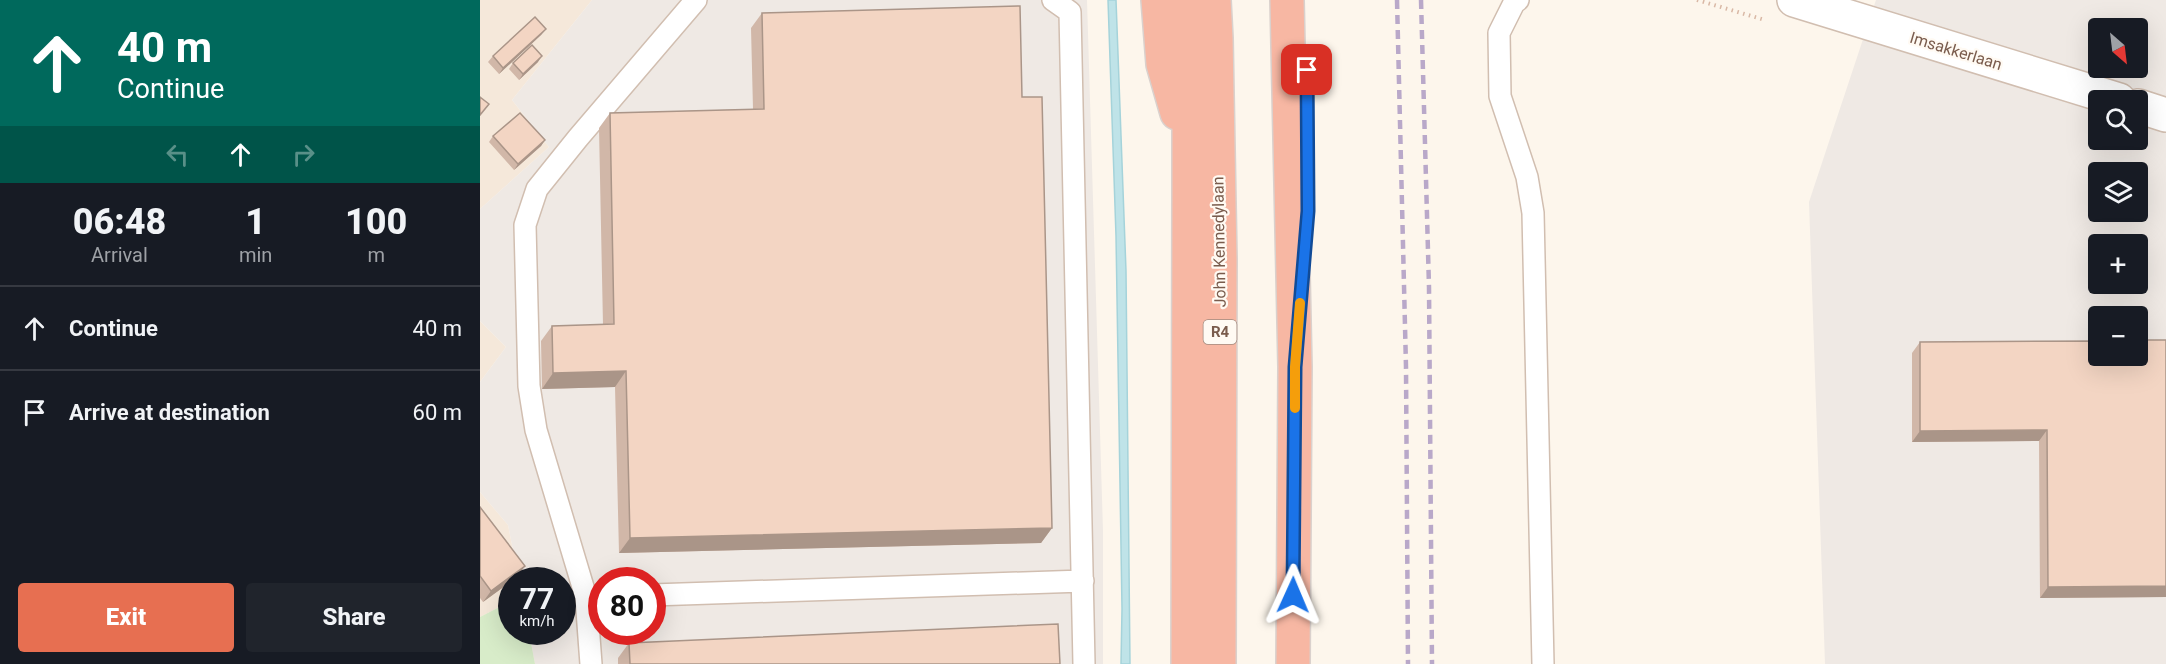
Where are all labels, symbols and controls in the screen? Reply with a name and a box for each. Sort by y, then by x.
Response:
north arrow [2088,18,2148,78]
map controls [2088,18,2148,366]
text: 40 m [117,23,212,72]
icon: ahead [18,24,96,102]
street label: Imsakkerlaan [1908,28,2004,74]
pin [1281,44,1332,95]
icon: arrive [1290,53,1323,86]
text: Continue [117,73,224,105]
button: search [2088,90,2148,150]
icon: left [161,138,194,171]
icon: ahead [224,138,257,171]
icon: right [287,138,320,171]
button: layers [2088,162,2148,222]
street label: John Kennedylaan [1208,176,1230,308]
text: 06:48 [73,201,166,243]
text: 1 [245,201,266,243]
text: 100 [345,201,407,243]
button: + [2088,234,2148,294]
text: Arrival [91,243,148,267]
text: min [239,243,272,267]
text: m [367,243,385,267]
button: − [2088,306,2148,366]
icon: ahead [18,312,51,345]
text: Continue [69,316,158,341]
text: 40 m [413,316,462,341]
road number: R4 [1204,320,1236,344]
icon: arrive [18,396,51,429]
text: Arrive at destination [69,400,270,425]
text: 60 m [413,400,462,425]
position arrow [1261,563,1325,627]
speed limit sign: 80 [588,567,666,645]
text: 77 [520,581,554,616]
button: Exit [18,583,234,652]
button: Share [246,583,462,652]
text: km/h [519,612,555,630]

